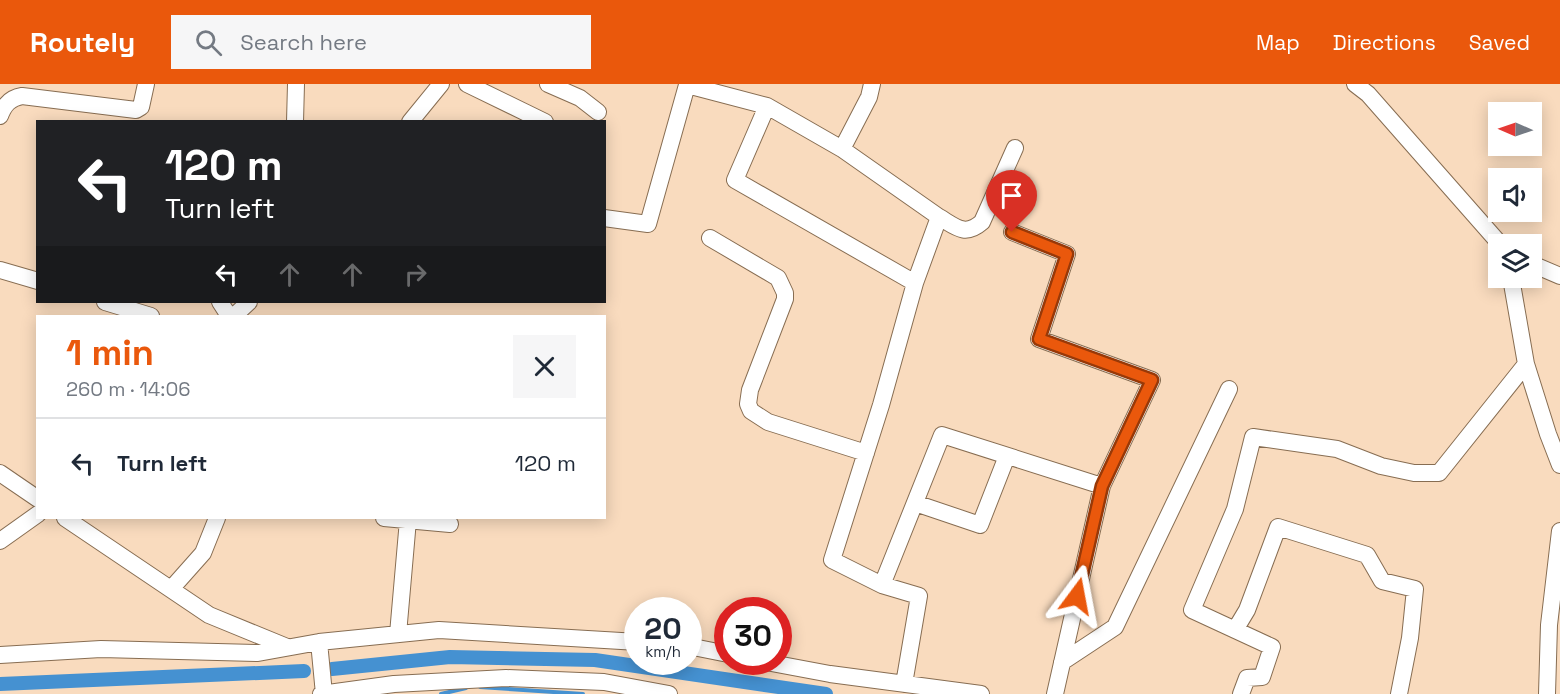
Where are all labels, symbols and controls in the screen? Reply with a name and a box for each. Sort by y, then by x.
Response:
search box [171,15,591,69]
text: Routely [30,24,135,60]
icon: search [192,26,225,59]
text: Search here [240,28,367,56]
text: Map [1256,29,1300,56]
text: Directions [1333,29,1436,56]
text: Saved [1469,29,1530,56]
north arrow [1488,102,1542,156]
map controls [1488,102,1542,288]
text: 120 m [165,139,283,192]
icon: left [66,144,144,222]
button: sound [1488,168,1542,222]
pin [986,170,1037,232]
icon: arrive [995,179,1028,212]
text: Turn left [165,191,275,226]
button: layers [1488,234,1542,288]
icon: left [210,258,243,291]
icon: ahead [273,258,306,291]
icon: ahead [336,258,369,291]
icon: right [399,258,432,291]
text: 1 min [66,330,154,376]
button: close [513,335,576,398]
text: 260 m · 14:06 [66,376,190,402]
icon: left [66,447,99,480]
text: Turn left [117,449,207,477]
text: 120 m [515,449,576,477]
position arrow [1045,564,1109,628]
speed limit sign: 30 [714,597,792,675]
text: 20 [644,609,682,648]
text: km/h [645,642,681,661]

